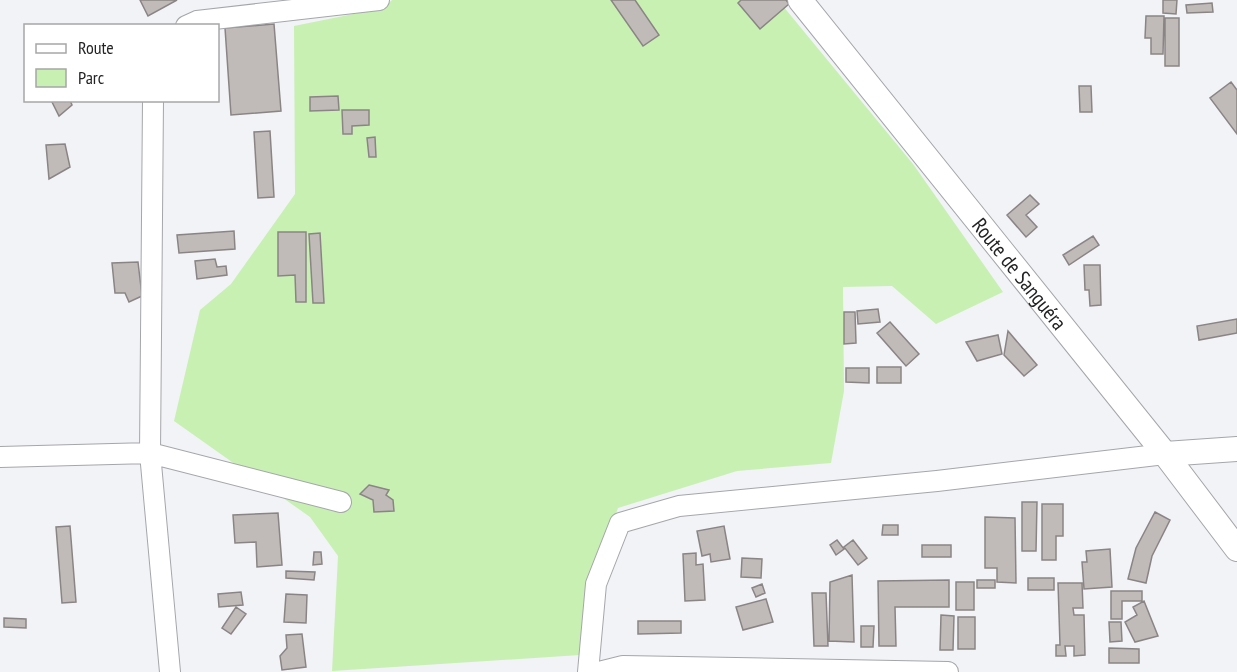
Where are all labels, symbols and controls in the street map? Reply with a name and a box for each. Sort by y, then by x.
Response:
legend [24,24,219,102]
text: Route [78,36,114,59]
text: Parc [78,66,105,89]
street label: Route de Sanguéra [967,212,1073,335]

